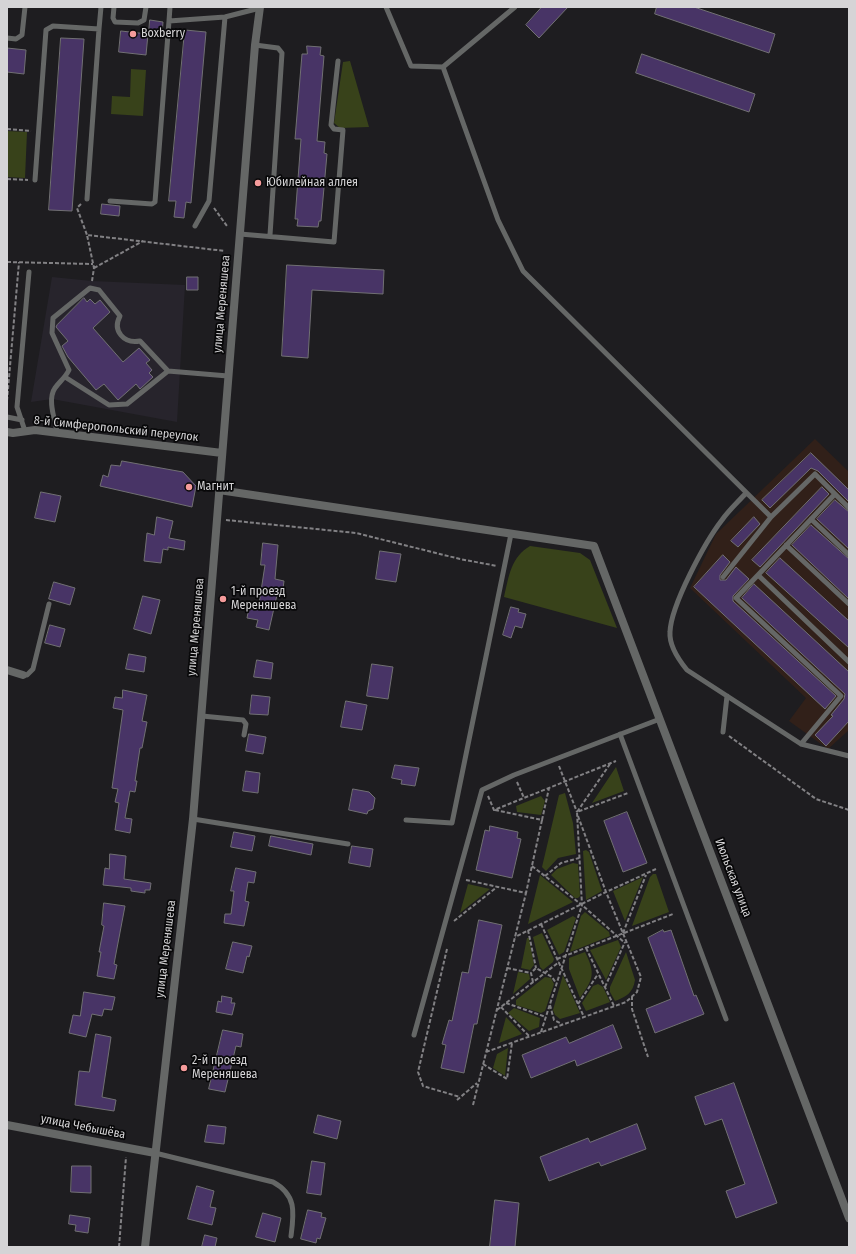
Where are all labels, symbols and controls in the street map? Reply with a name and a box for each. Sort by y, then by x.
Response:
place label: Boxberry [141,27,185,41]
marker: Boxberry [128,29,138,39]
place label: Юбилейная аллея [266,176,358,190]
marker: Юбилейная аллея [253,178,263,188]
street label: улица Мереняшева [211,254,233,354]
street label: 8-й Симферопольский переулок [33,413,199,445]
place label: Магнит [197,480,234,494]
marker: Магнит [184,482,194,492]
street label: улица Мереняшева [185,577,207,677]
place label: 1-й проезд Мереняшева [231,585,296,613]
marker: 1-й проезд Мереняшева [218,594,228,604]
street label: Июльская улица [711,837,755,919]
street label: улица Мереняшева [153,899,179,999]
place label: 2-й проезд Мереняшева [192,1054,257,1082]
marker: 2-й проезд Мереняшева [179,1063,189,1073]
street label: улица Чебышёва [39,1112,127,1142]

